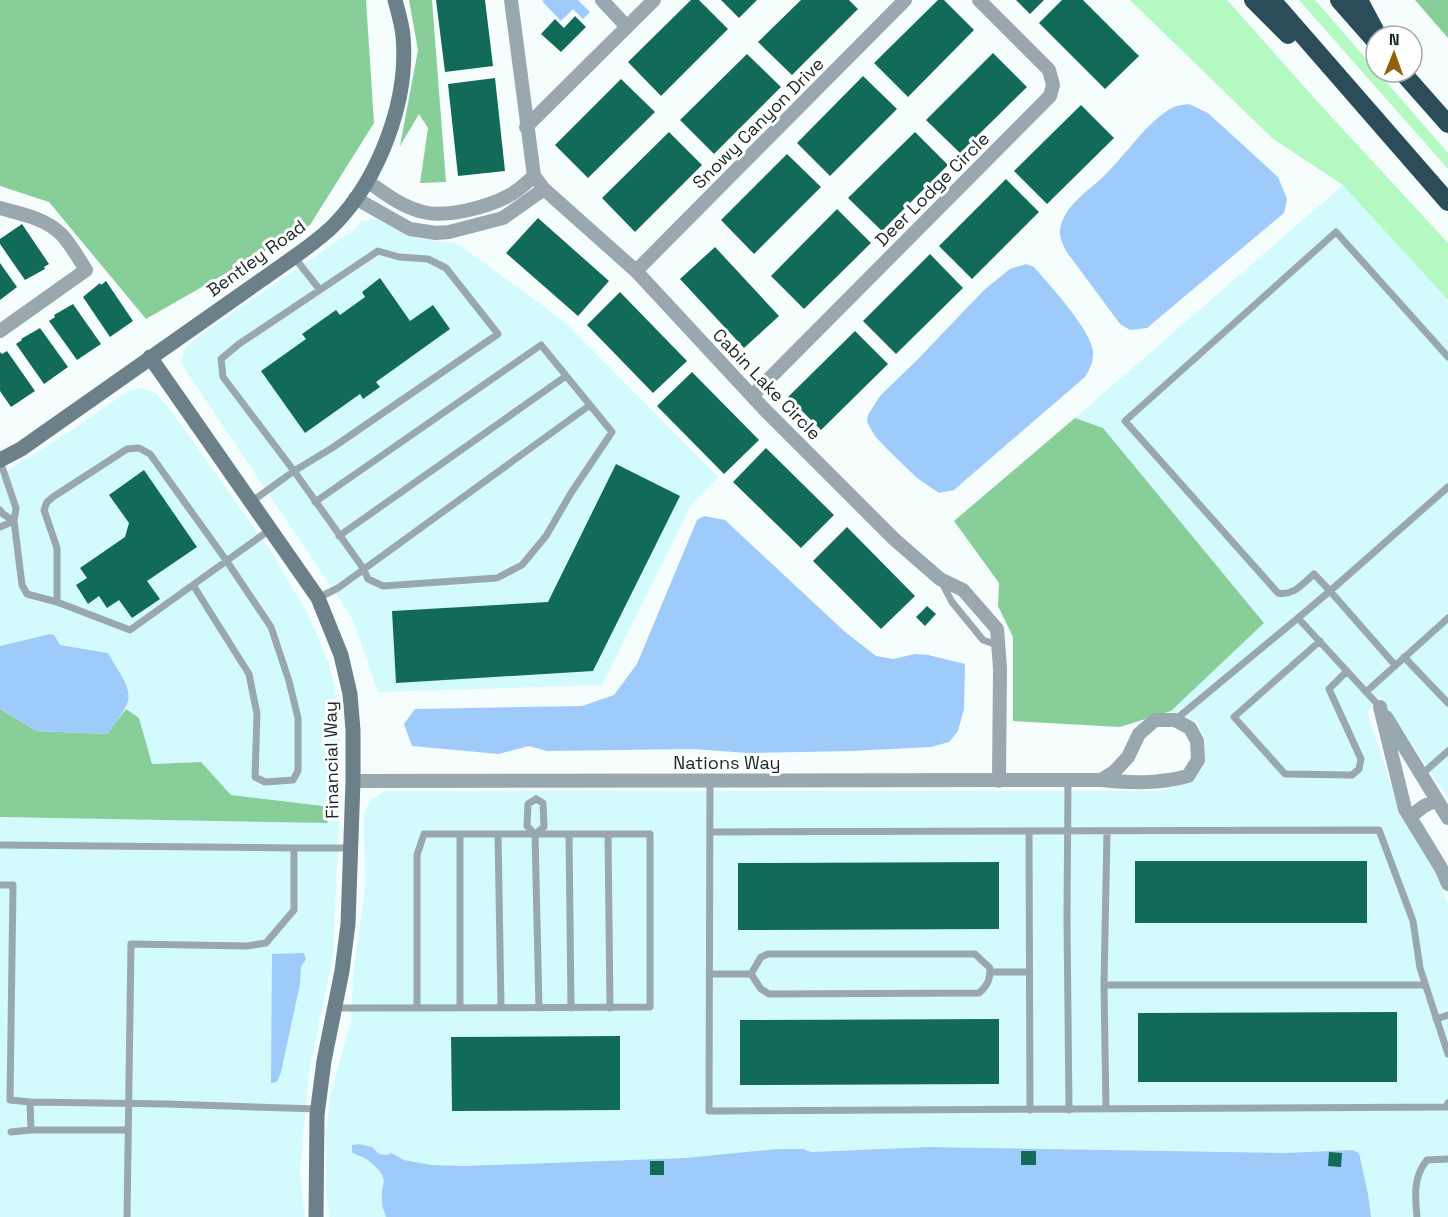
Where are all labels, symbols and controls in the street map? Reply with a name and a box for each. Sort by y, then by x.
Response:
north arrow [1364,24,1424,84]
text: N [1389,29,1400,50]
street label: Snowy Canyon Drive [687,52,829,194]
street label: Deer Lodge Circle [870,127,994,251]
street label: Bentley Road [202,214,310,302]
street label: Cabin Lake Circle [708,323,826,445]
street label: Financial Way [318,701,344,819]
street label: Nations Way [673,751,781,774]

